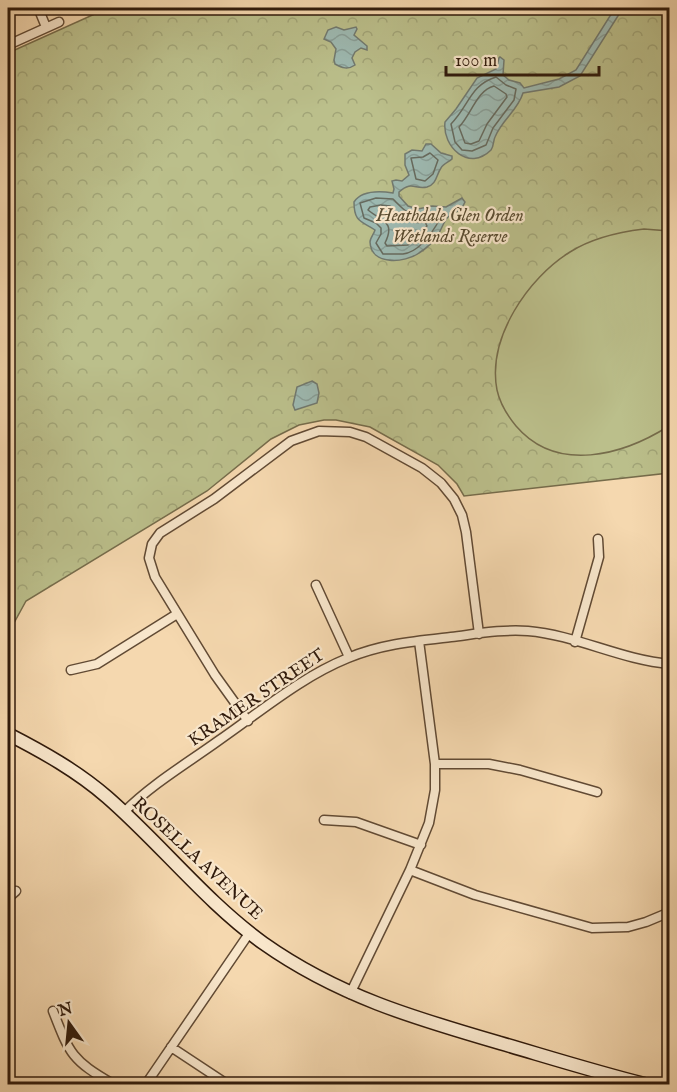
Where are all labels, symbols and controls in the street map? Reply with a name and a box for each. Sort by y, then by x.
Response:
scale bar [446,39,599,77]
text: 100 m [455,50,497,73]
park label: Heathdale Glen Orden Wetlands Reserve [375,205,524,249]
street label: KRAMER STREET [184,644,329,752]
street label: ROSELLA AVENUE [127,793,267,926]
north arrow [39,993,99,1053]
text: N [55,999,75,1022]

